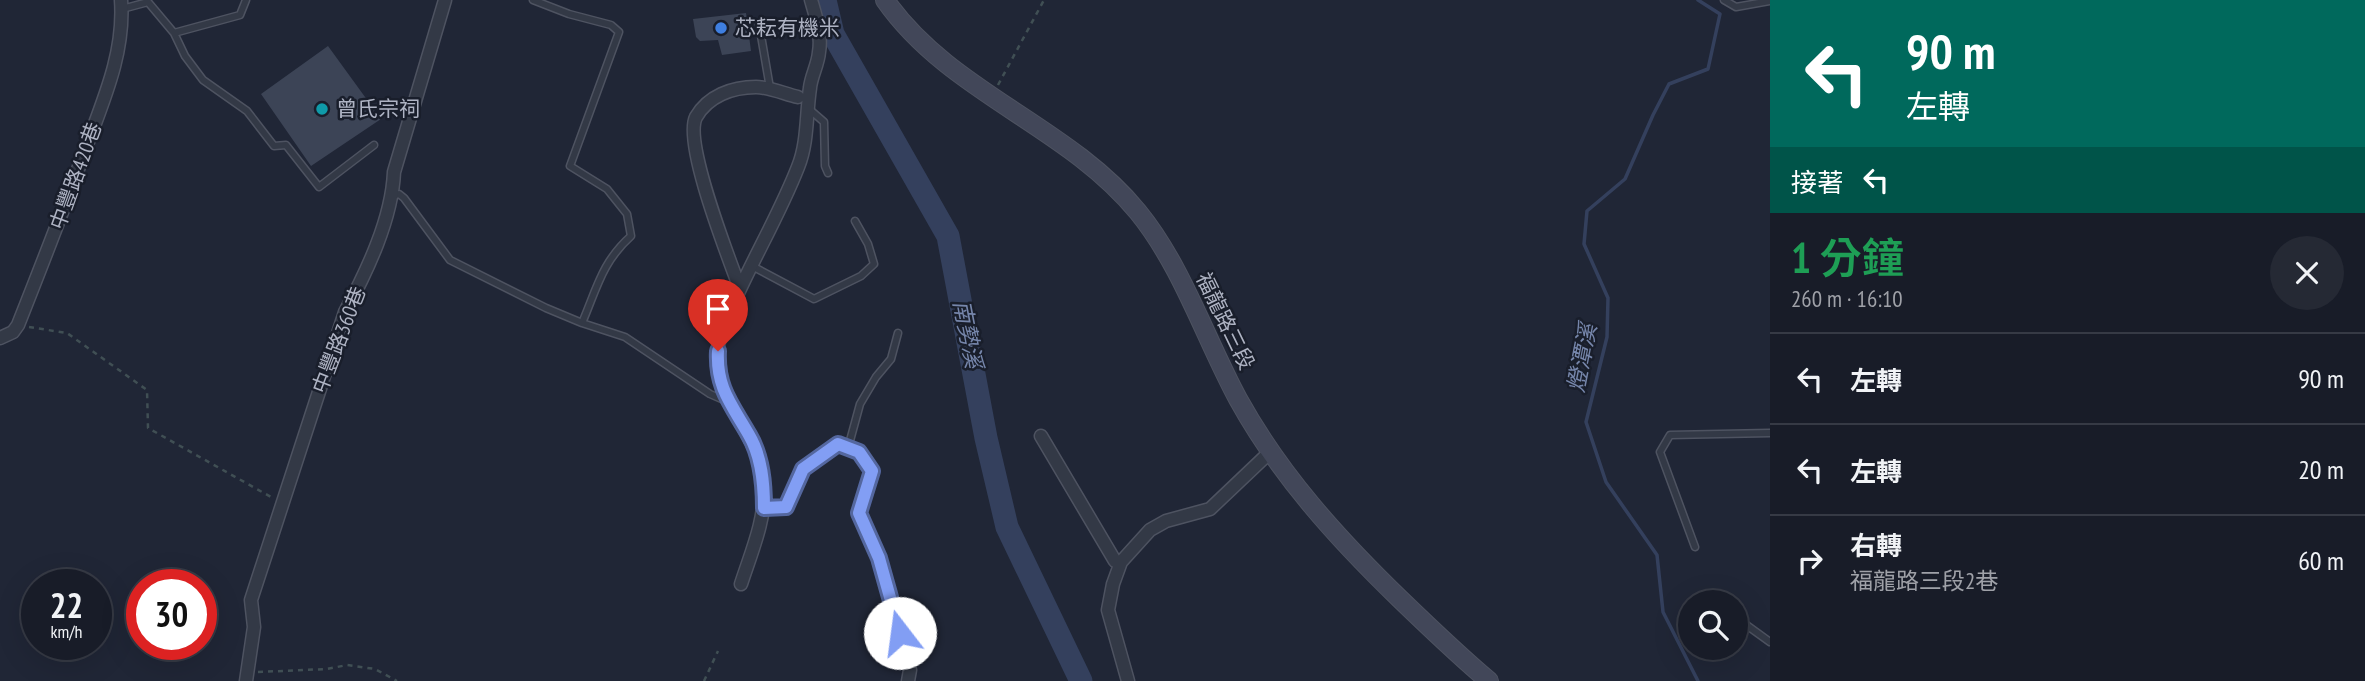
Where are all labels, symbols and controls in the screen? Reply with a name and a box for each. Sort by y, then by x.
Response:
place label: 芯耘有機米 [735,14,840,41]
text: 90 m [1906,19,1995,83]
marker: 芯耘有機米 [713,20,729,36]
icon: left [1791,28,1882,119]
text: 左轉 [1906,85,1970,127]
place label: 曾氏宗祠 [336,95,420,122]
marker: 曾氏宗祠 [314,101,330,117]
street label: 中豐路420巷 [44,118,107,233]
icon: left [1857,161,1895,199]
text: 接著 [1791,166,1843,199]
text: 1 分鐘 [1791,230,1904,285]
button: close [2270,236,2344,310]
street label: 福龍路三段 [1190,268,1261,374]
pin [688,279,748,351]
street label: 中豐路360巷 [306,283,371,397]
text: 260 m · 16:10 [1791,284,1903,313]
icon: arrive [699,290,737,328]
water label: 南勢溪 [948,297,990,373]
water label: 燈潭溪 [1561,318,1603,395]
icon: left [1791,360,1829,398]
text: 90 m [2298,362,2344,395]
text: 左轉 [1850,364,1902,397]
icon: left [1791,451,1829,489]
text: 20 m [2298,453,2344,486]
text: 左轉 [1850,455,1902,488]
text: 右轉 [1850,529,1902,562]
icon: right [1791,542,1829,580]
text: 60 m [2298,544,2344,577]
text: 福龍路三段2巷 [1850,566,1998,595]
speed limit sign: 30 [126,569,217,660]
text: 22 [50,582,83,628]
map controls [1678,590,1748,660]
button: search [1678,590,1748,660]
position arrow [863,596,937,670]
text: km/h [51,620,82,643]

